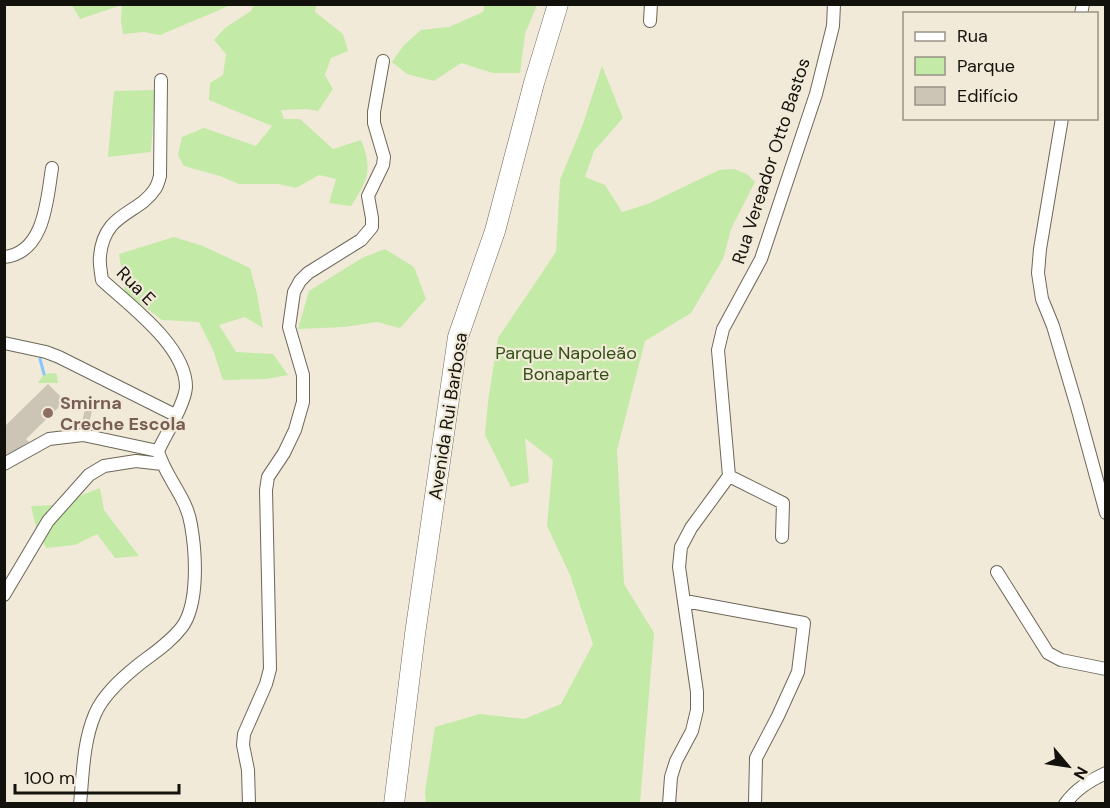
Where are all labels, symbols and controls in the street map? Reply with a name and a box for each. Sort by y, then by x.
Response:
legend [903,12,1098,120]
text: Rua [957,24,988,48]
text: Parque [957,54,1015,78]
street label: Rua Vereador Otto Bastos [726,55,816,267]
text: Edifício [957,84,1018,108]
street label: Rua E [111,261,161,311]
street label: Avenida Rui Barbosa [423,331,473,501]
park label: Parque Napoleão Bonaparte [495,341,637,386]
place label: Smirna Creche Escola [60,391,186,436]
marker: Smirna Creche Escola [41,406,55,420]
north arrow [1038,736,1098,796]
scale bar [15,757,178,795]
text: N [1069,763,1093,783]
text: 100 m [24,766,75,790]

